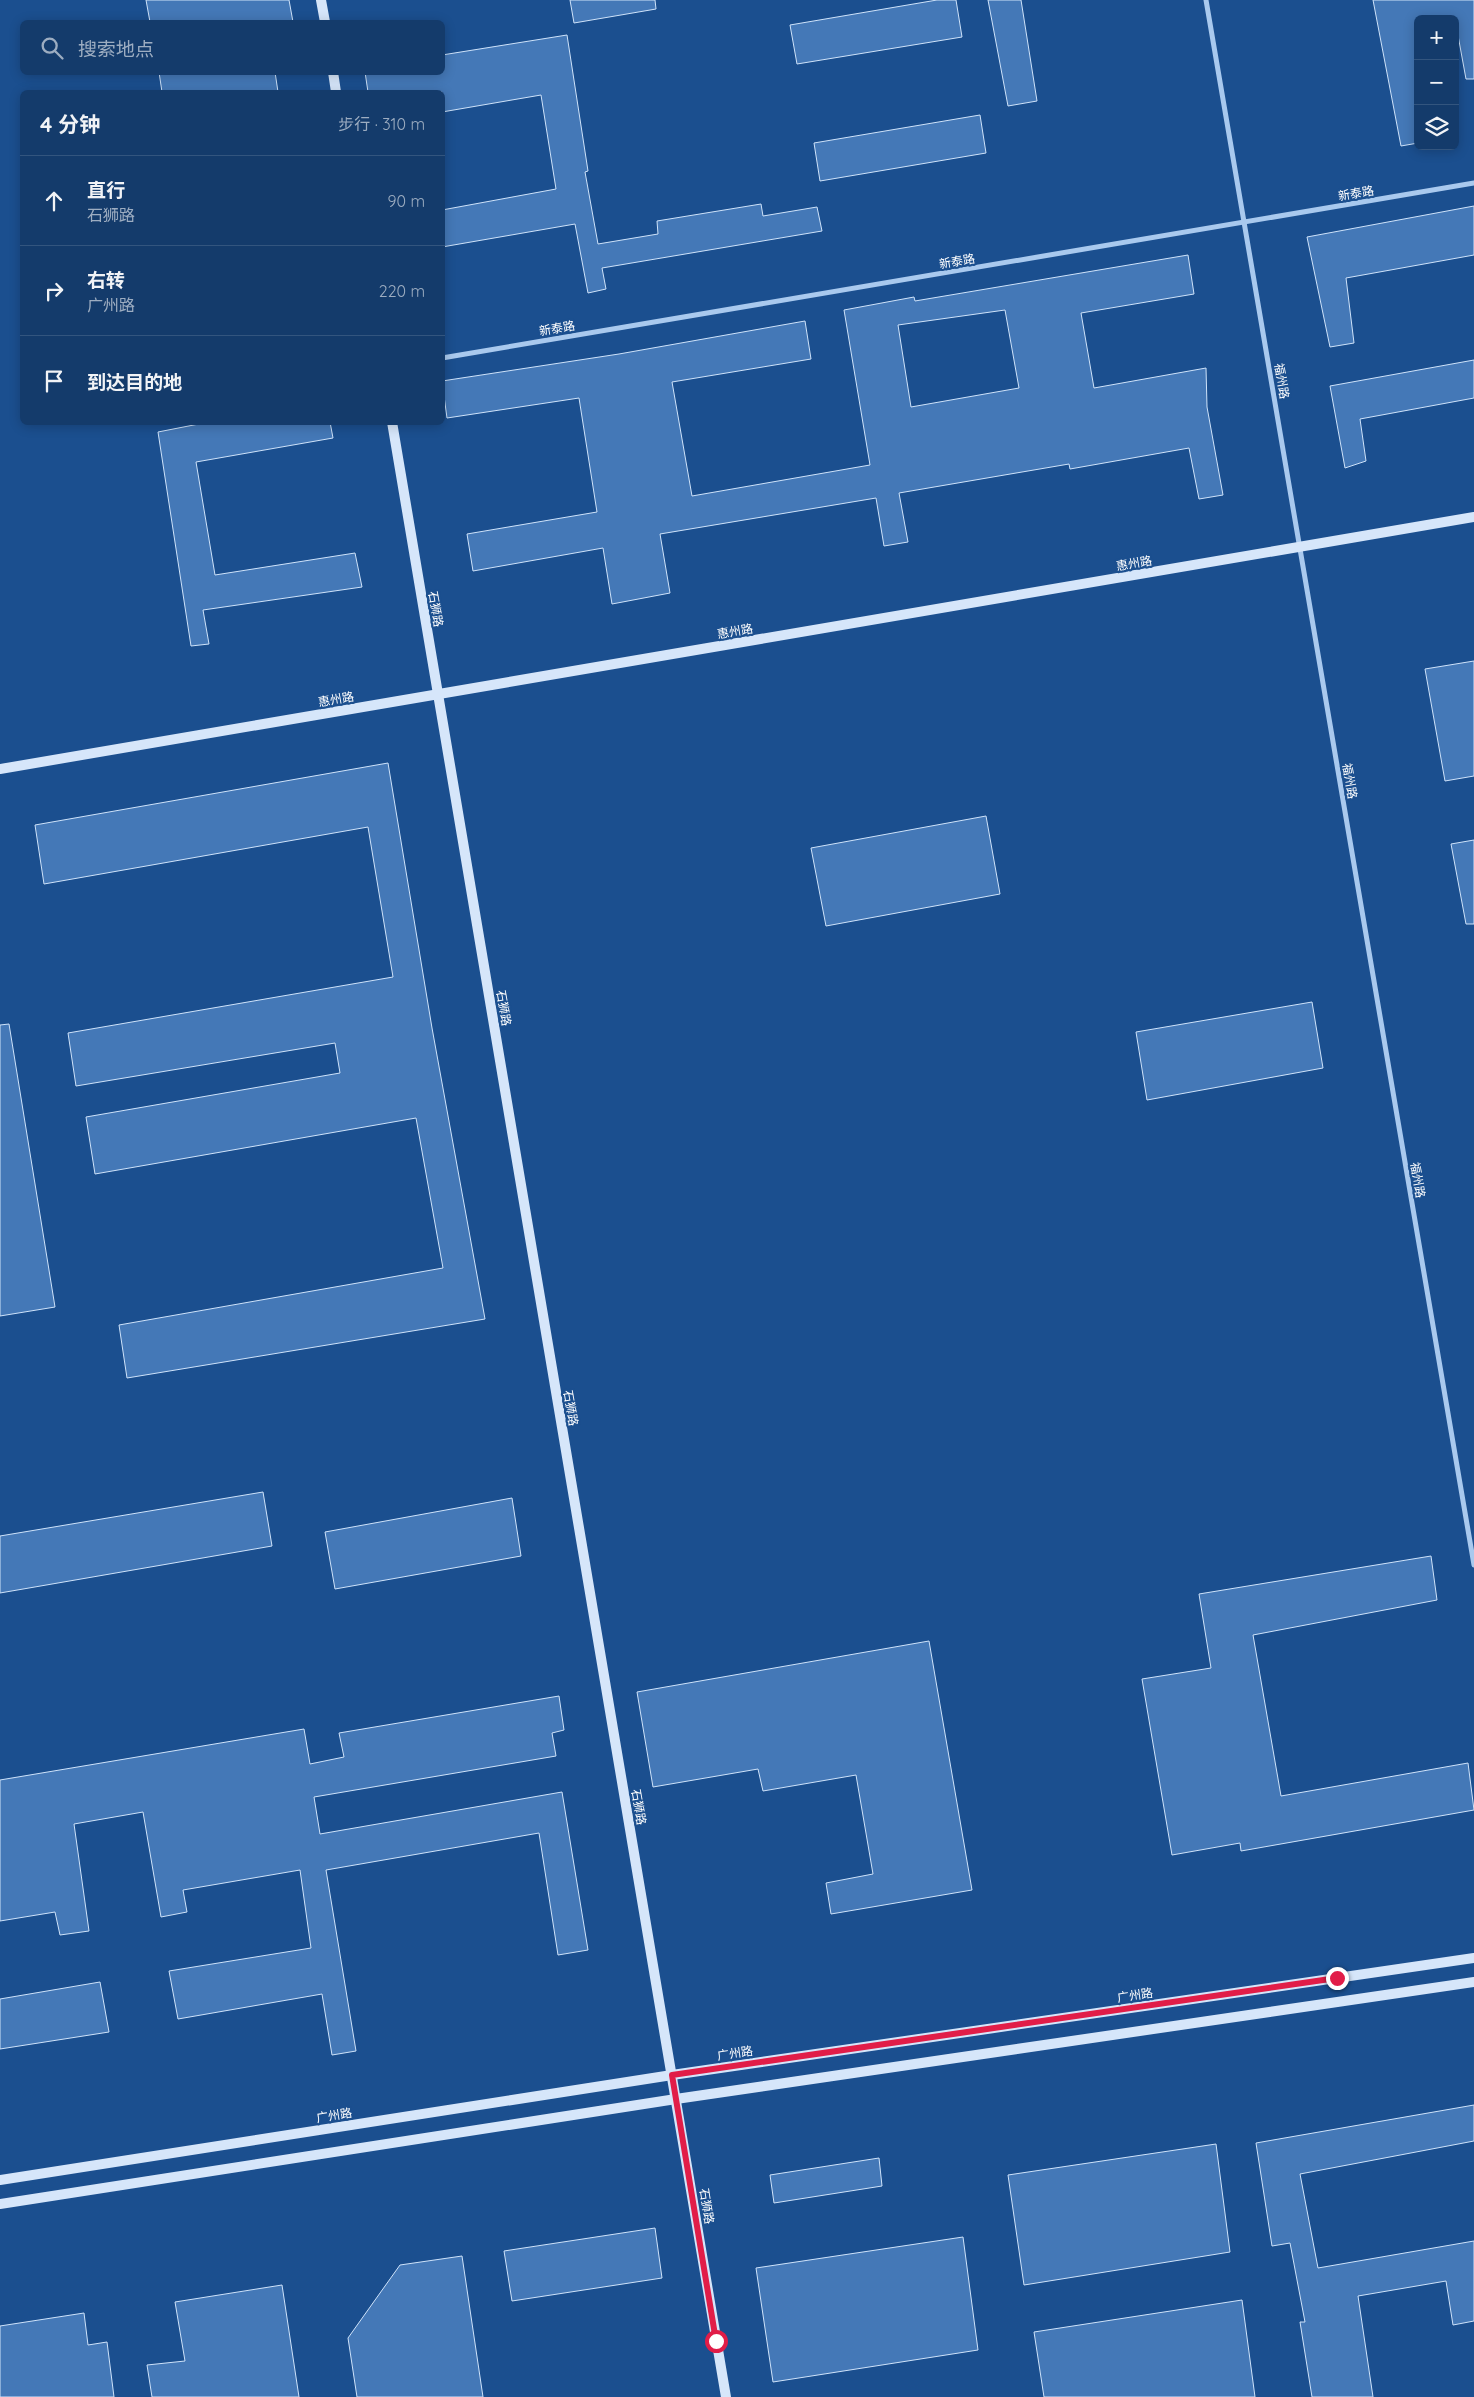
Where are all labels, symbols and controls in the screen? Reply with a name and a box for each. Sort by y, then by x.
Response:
map controls [1414,15,1459,150]
button: + [1414,15,1459,60]
search box [20,20,445,75]
icon: search [38,34,66,62]
text: 搜索地点 [78,37,154,61]
button: − [1414,60,1459,105]
button: layers [1414,105,1459,150]
text: 4 分钟 [40,111,100,137]
text: 步行 · 310 m [338,114,425,134]
text: 直行 [87,178,125,202]
street label: 新泰路 [1337,182,1375,204]
icon: ahead [40,187,68,215]
text: 90 m [388,191,425,211]
text: 石狮路 [87,205,135,225]
street label: 新泰路 [938,250,976,272]
text: 右转 [87,268,125,292]
icon: right [40,277,68,305]
text: 220 m [379,281,425,301]
text: 广州路 [87,295,135,315]
street label: 新泰路 [538,317,576,339]
street label: 福州路 [1271,362,1293,400]
icon: arrive [40,367,68,395]
text: 到达目的地 [87,370,182,394]
street label: 惠州路 [1115,552,1153,574]
street label: 石狮路 [425,590,447,628]
street label: 惠州路 [716,620,754,642]
street label: 惠州路 [317,688,355,710]
street label: 福州路 [1339,762,1361,800]
street label: 石狮路 [493,989,515,1027]
street label: 福州路 [1407,1161,1429,1199]
street label: 石狮路 [560,1389,582,1427]
street label: 石狮路 [628,1788,650,1826]
route end [1326,1967,1349,1990]
street label: 广州路 [1116,1985,1154,2005]
street label: 广州路 [716,2043,754,2063]
street label: 广州路 [315,2105,353,2125]
street label: 石狮路 [697,2187,717,2225]
route start [705,2330,728,2353]

